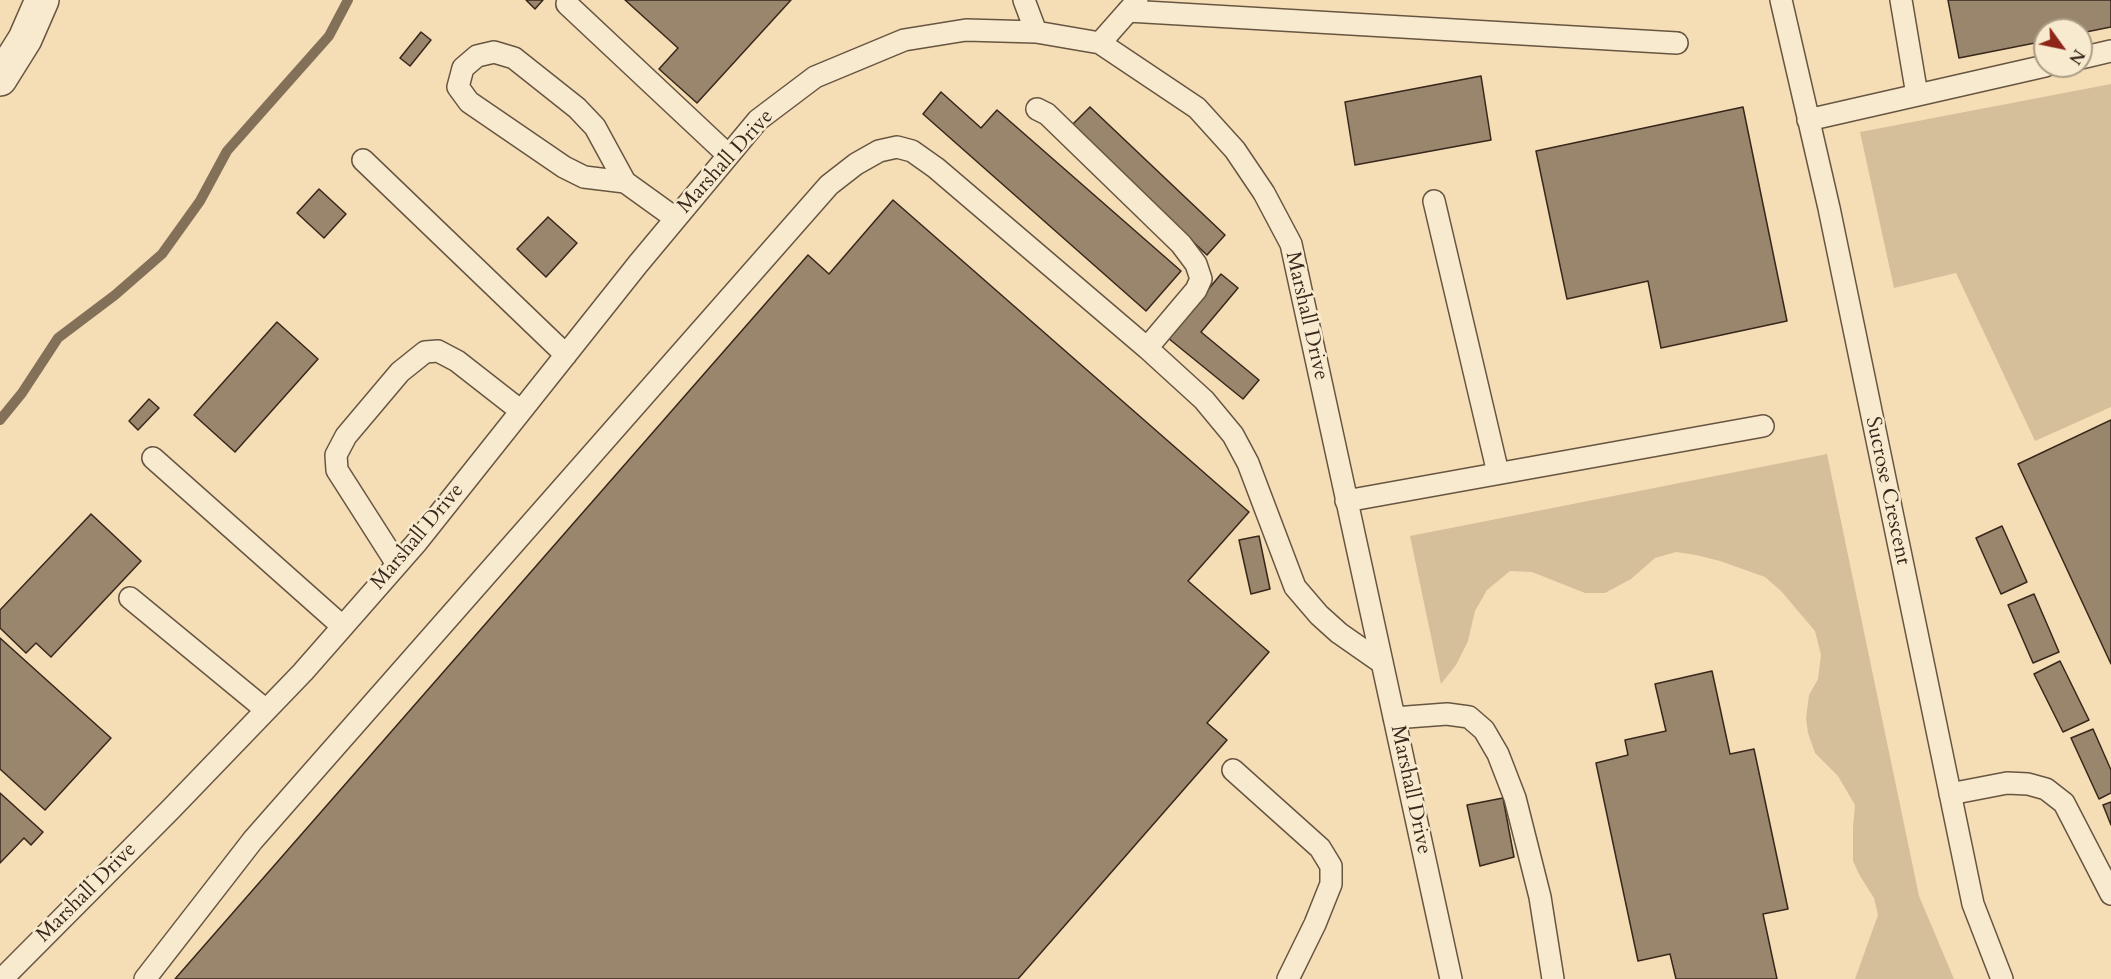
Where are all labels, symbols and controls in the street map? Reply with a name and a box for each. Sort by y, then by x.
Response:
north arrow [2033,18,2093,78]
text: N [2063,45,2089,69]
street label: Marshall Drive [673,105,779,219]
street label: Marshall Drive [1279,249,1333,383]
street label: Sucrose Crescent [1859,415,1915,567]
street label: Marshall Drive [366,479,470,595]
street label: Marshall Drive [1384,723,1436,857]
street label: Marshall Drive [32,838,142,948]

